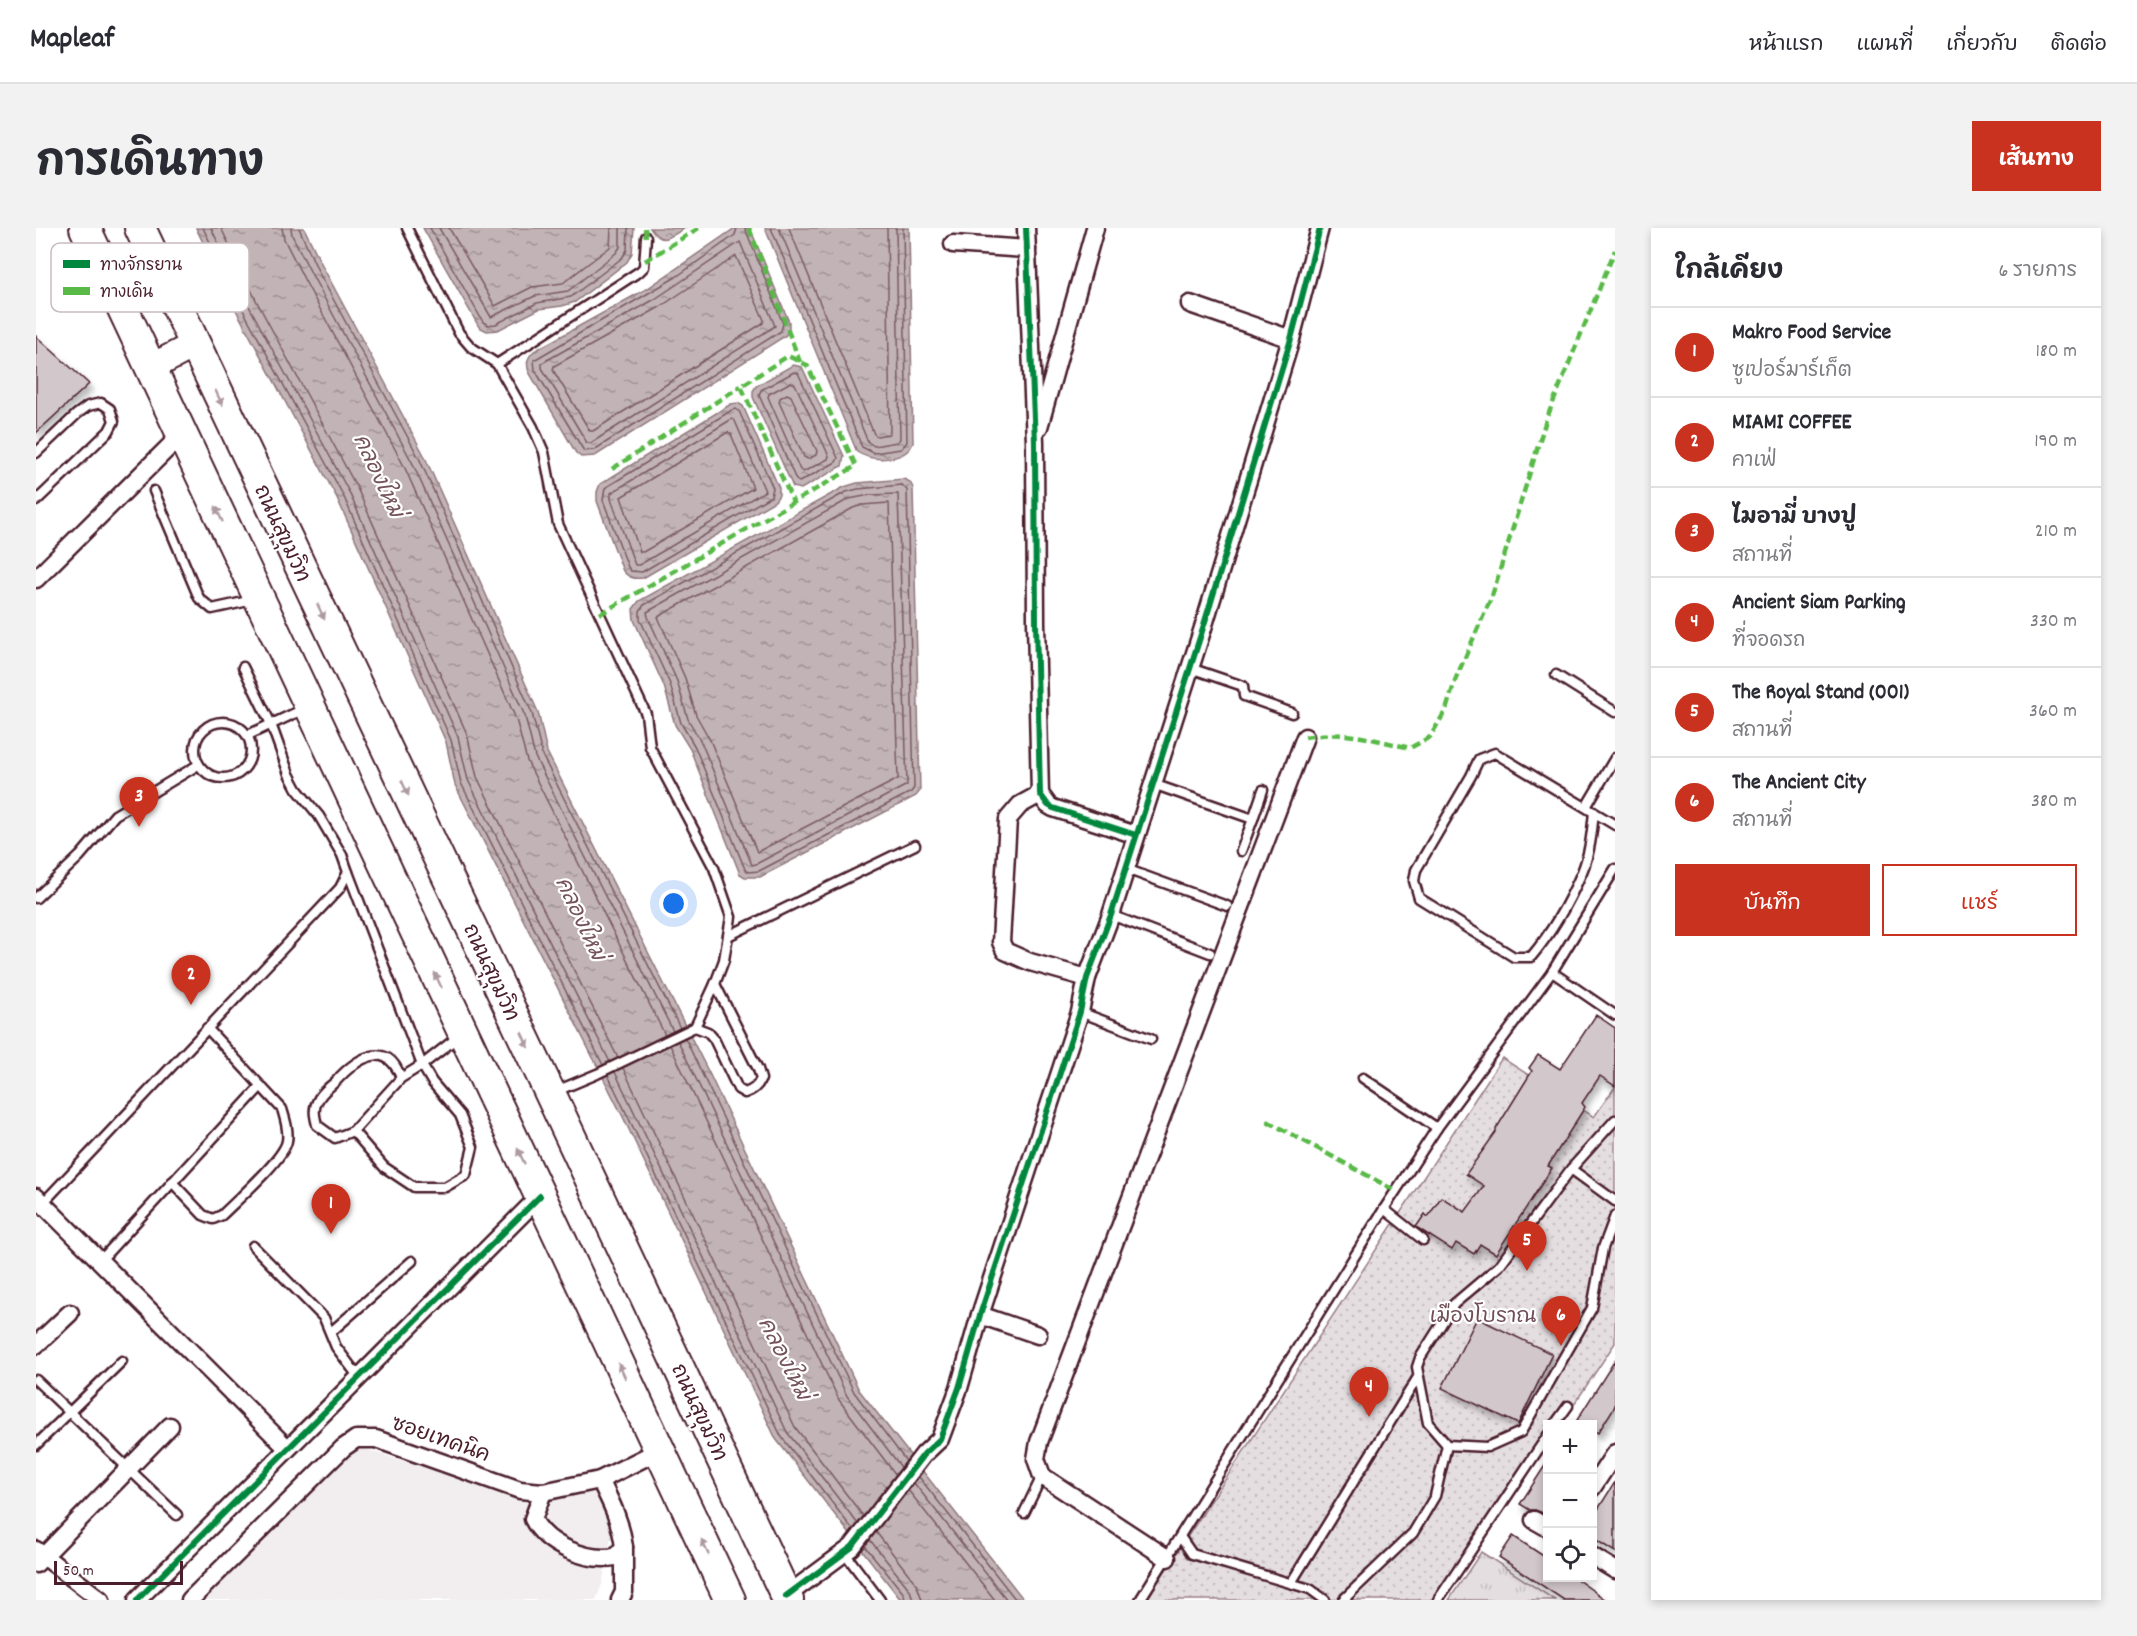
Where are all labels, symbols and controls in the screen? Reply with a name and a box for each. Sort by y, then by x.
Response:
text: Mapleaf [30,21,114,61]
text: หน้าแรก [1749,31,1824,61]
text: แผนที่ [1857,31,1913,61]
text: เกี่ยวกับ [1946,31,2018,61]
text: ติดต่อ [2051,31,2107,61]
button: เส้นทาง [1972,121,2101,191]
text: การเดินทาง [36,136,264,196]
legend [51,243,249,312]
text: ทางจักรยาน [100,254,183,278]
text: ใกล้เคียง [1675,254,1783,291]
text: 6 รายการ [1998,258,2077,286]
text: ทางเดิน [100,281,153,305]
text: Makro Food Service [1732,318,1891,349]
text: 1 [1692,338,1697,366]
text: 180 m [2035,338,2077,366]
text: ซูเปอร์มาร์เก็ต [1732,358,1852,386]
one-way arrow [215,389,224,406]
text: MIAMI COFFEE [1732,408,1852,439]
text: 2 [1690,428,1699,456]
text: 190 m [2034,428,2077,456]
water label: คลองใหม่ [344,429,413,527]
text: คาเฟ่ [1732,448,1777,476]
street label: ถนนสุขุมวิท [245,480,316,588]
text: ไมอามี่ บางปู [1732,503,1857,534]
one-way arrow [215,506,224,523]
text: 3 [1690,518,1699,546]
text: 210 m [2035,518,2077,546]
text: สถานที่ [1732,543,1792,571]
text: Ancient Siam Parking [1732,588,1906,619]
one-way arrow [317,603,326,620]
text: 4 [1690,608,1699,636]
text: 330 m [2030,608,2077,636]
text: ที่จอดรถ [1732,628,1805,656]
text: The Royal Stand (001) [1732,678,1909,709]
text: 5 [1690,698,1699,726]
text: 360 m [2029,698,2077,726]
text: สถานที่ [1732,718,1792,746]
text: The Ancient City [1732,768,1866,799]
pin: 3 [120,778,158,827]
one-way arrow [399,779,409,797]
text: 6 [1690,788,1699,816]
text: 380 m [2031,788,2077,816]
text: สถานที่ [1732,808,1792,836]
button: บันทึก [1675,864,1870,936]
button: แชร์ [1882,864,2077,936]
water label: คลองใหม่ [546,872,615,970]
your location [659,889,688,918]
street label: ถนนสุขุมวิท [454,919,525,1027]
pin: 2 [172,956,210,1005]
one-way arrow [434,971,443,988]
one-way arrow [520,1031,529,1048]
one-way arrow [516,1148,525,1165]
pin: 1 [312,1184,350,1234]
pin: 5 [1508,1222,1546,1271]
pin: 6 [1542,1296,1580,1346]
park label: เมืองโบราณ [1430,1302,1536,1333]
water label: คลองใหม่ [749,1312,821,1410]
street label: ถนนสุขุมวิท [662,1359,733,1467]
one-way arrow [618,1362,627,1379]
pin: 4 [1350,1368,1388,1417]
street label: ซอยเทคนิค [387,1410,493,1472]
map controls [1543,1420,1597,1582]
button: + [1543,1420,1597,1474]
button: − [1543,1474,1597,1528]
button: locate [1543,1528,1597,1582]
one-way arrow [701,1539,710,1556]
scale bar [54,1558,183,1586]
text: 50 m [63,1560,94,1583]

